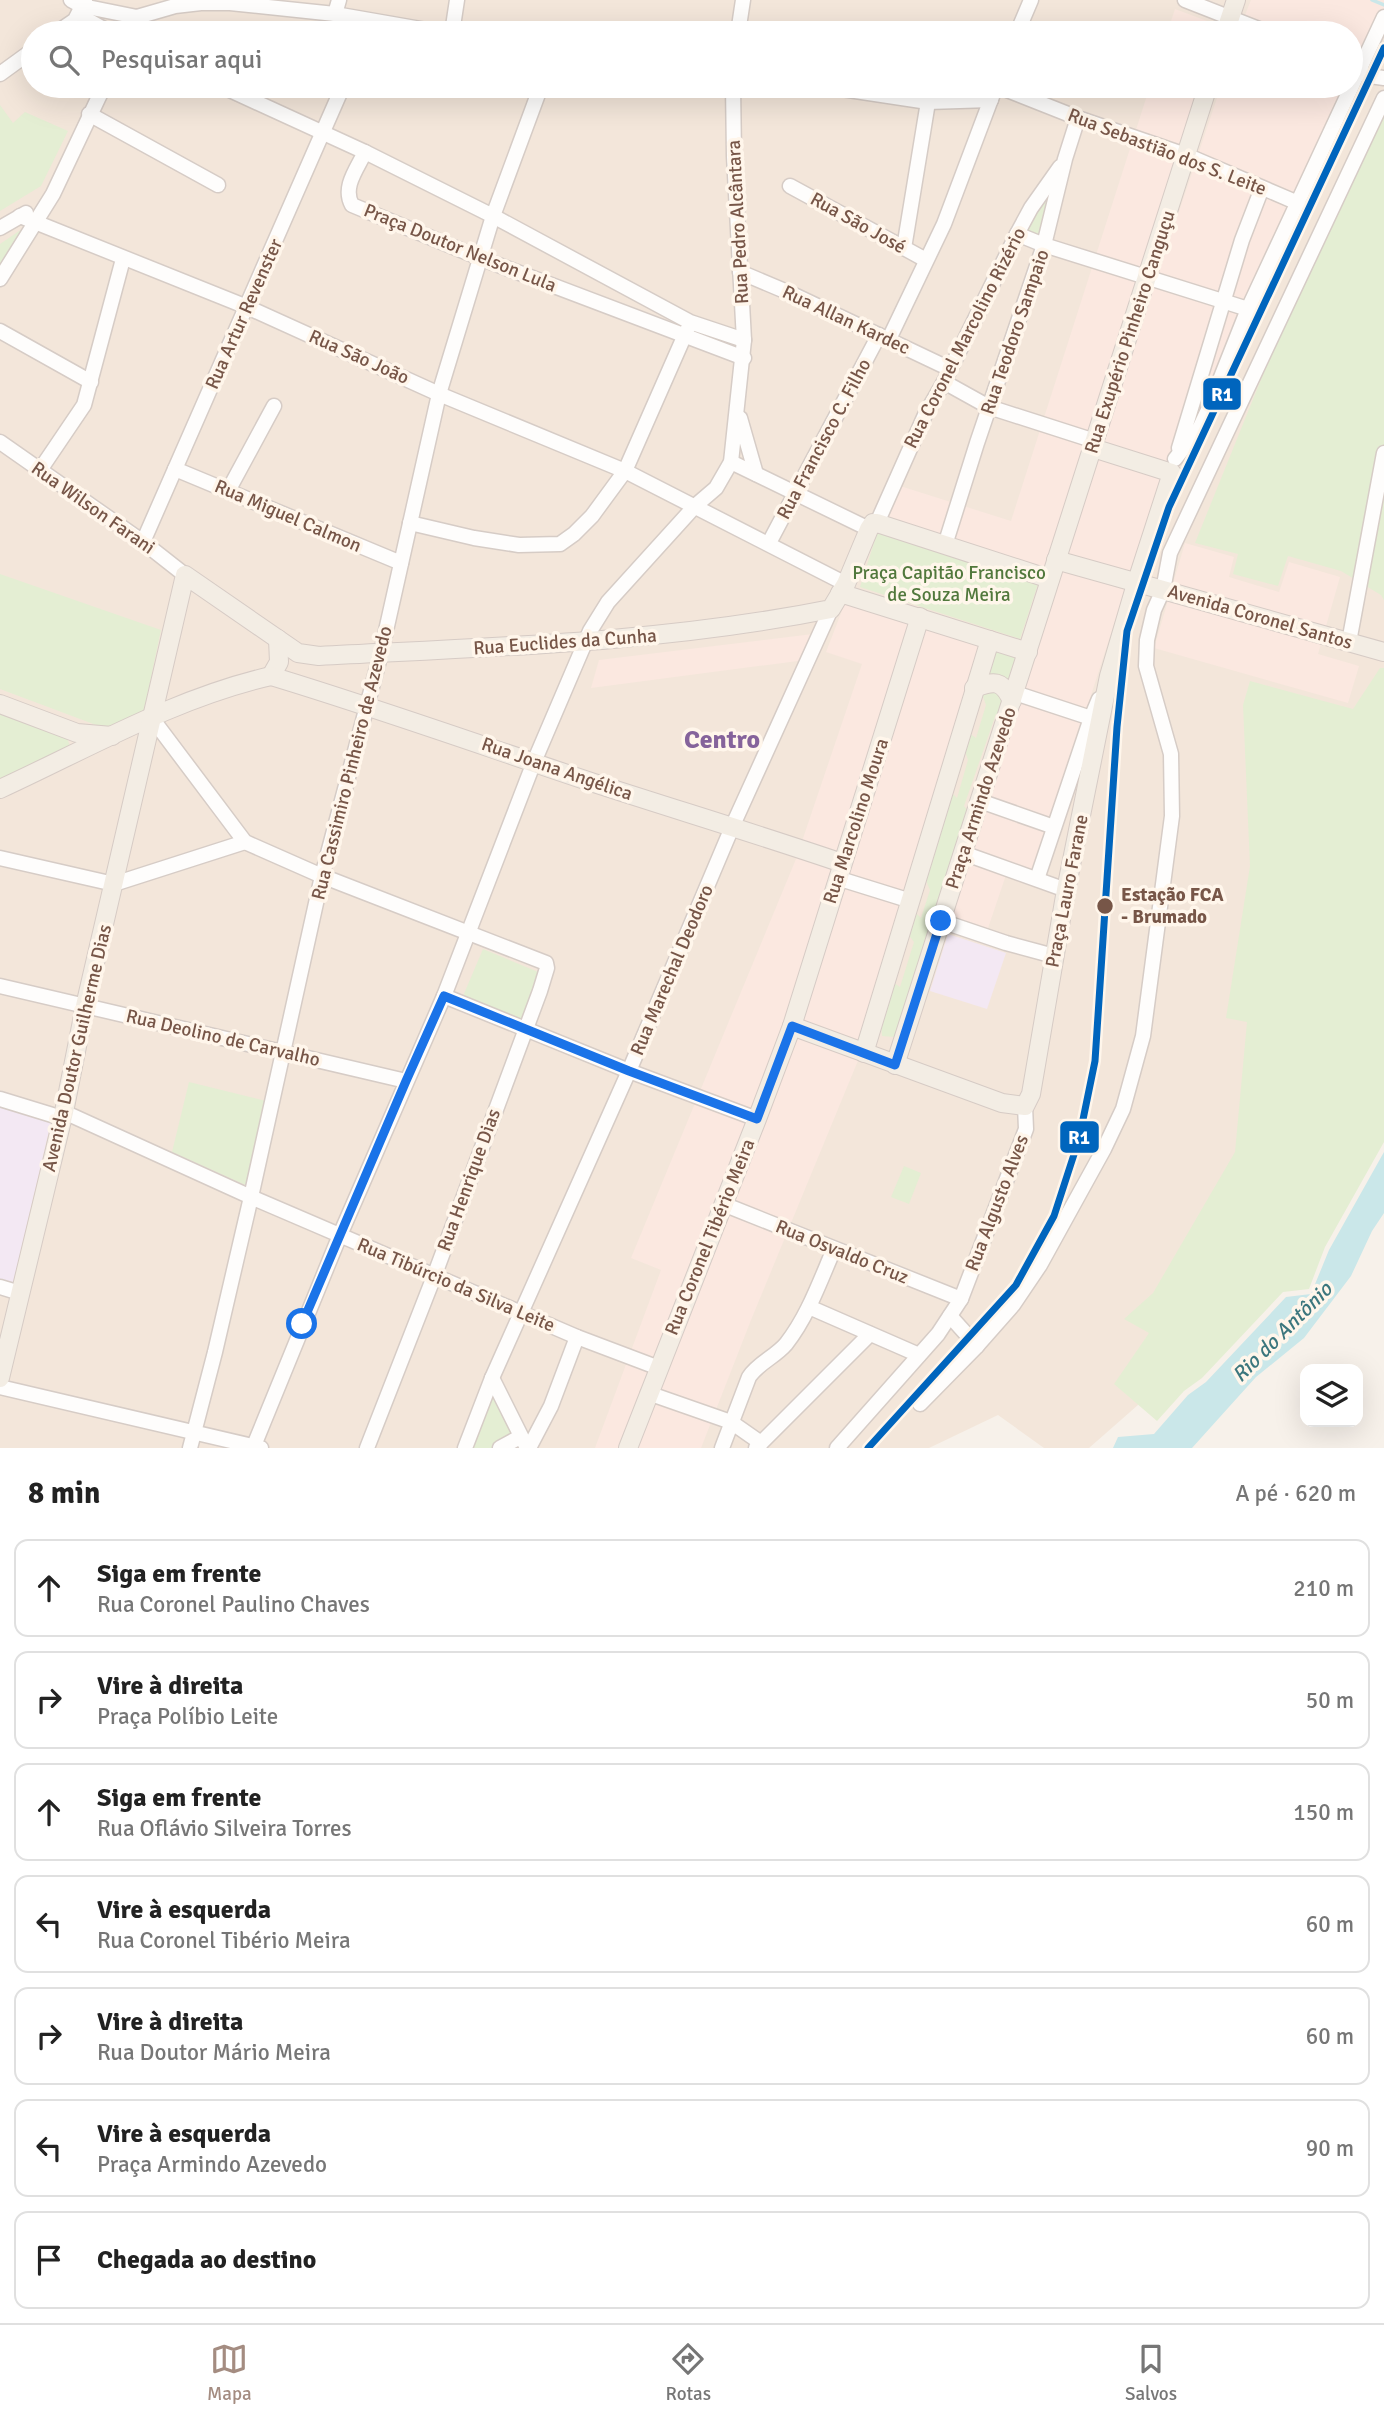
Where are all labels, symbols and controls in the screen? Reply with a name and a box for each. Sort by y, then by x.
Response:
search box [21,21,1363,98]
icon: search [45,41,83,79]
text: Pesquisar aqui [101,44,262,76]
street label: Rua Sebastião dos S. Leite [1064,103,1270,201]
street label: Rua Pedro Alcântara [722,139,754,305]
street label: Rua São José [806,187,910,259]
street label: Praça Doutor Nelson Lula [360,198,560,298]
street label: Rua Exupério Pinheiro Canguçu [1079,207,1181,457]
street label: Rua Coronel Marcolino Rizério [899,223,1031,452]
street label: Rua Artur Revenster [200,235,288,393]
street label: Rua Teodoro Sampaio [975,246,1055,418]
street label: Rua Allan Kardec [778,280,914,360]
street label: Rua São João [305,324,413,390]
street label: Rua Francisco C. Filho [771,354,877,523]
line badge: R1 [1202,377,1242,411]
text: R1 [1211,383,1233,407]
street label: Rua Wilson Farani [26,456,160,560]
street label: Rua Miguel Calmon [211,474,365,558]
park label: Praça Capitão Francisco de Souza Meira [852,561,1046,607]
street label: Avenida Coronel Santos [1165,579,1355,655]
street label: Rua Cassimiro Pinheiro de Azevedo [306,623,398,903]
street label: Rua Euclides da Cunha [473,624,657,660]
street label: Praça Armindo Azevedo [940,704,1022,892]
district label: Centro [684,724,760,756]
street label: Rua Joana Angélica [478,732,636,806]
street label: Rua Marcolino Moura [818,735,894,907]
street label: Praça Lauro Farane [1040,812,1094,970]
street label: Rua Marechal Deodoro [625,881,719,1059]
place label: Estação FCA - Brumado [1121,883,1224,929]
marker: Estação FCA - Brumado [1095,896,1115,916]
route end [925,905,956,936]
street label: Avenida Doutor Guilherme Dias [37,922,117,1174]
street label: Rua Deolino de Carvalho [124,1004,322,1072]
street label: Rua Henrique Dias [432,1105,506,1255]
line badge: R1 [1059,1120,1100,1154]
text: R1 [1068,1126,1090,1150]
street label: Rua Algusto Alves [960,1131,1034,1275]
street label: Rua Coronel Tibério Meira [660,1135,760,1339]
street label: Rua Osvaldo Cruz [772,1214,912,1290]
street label: Rua Tibúrcio da Silva Leite [354,1232,558,1338]
water label: Rio do Antônio [1227,1276,1338,1387]
route start [286,1308,317,1339]
map controls [1300,1364,1363,1427]
button: layers [1300,1364,1363,1427]
text: 8 min [28,1475,100,1512]
text: A pé · 620 m [1235,1479,1356,1508]
text: Siga em frente [97,1558,261,1590]
icon: ahead [30,1569,68,1607]
text: 210 m [1293,1574,1354,1603]
text: Rua Coronel Paulino Chaves [97,1590,370,1619]
text: Vire à direita [97,1670,243,1702]
icon: right [30,1681,68,1719]
text: 50 m [1306,1686,1354,1715]
text: Praça Políbio Leite [97,1702,278,1731]
text: Siga em frente [97,1782,261,1814]
icon: ahead [30,1793,68,1831]
text: 150 m [1293,1798,1354,1827]
text: Rua Oflávio Silveira Torres [97,1814,352,1843]
text: Vire à esquerda [97,1894,271,1926]
icon: left [30,1905,68,1943]
text: 60 m [1306,1910,1354,1939]
text: Rua Coronel Tibério Meira [97,1926,351,1955]
text: Vire à direita [97,2006,243,2038]
icon: right [30,2017,68,2055]
text: 60 m [1306,2022,1354,2051]
text: Rua Doutor Mário Meira [97,2038,331,2067]
text: Vire à esquerda [97,2118,271,2150]
icon: left [30,2129,68,2167]
text: 90 m [1306,2134,1354,2163]
text: Praça Armindo Azevedo [97,2150,327,2179]
icon: arrive [30,2241,68,2279]
text: Chegada ao destino [97,2244,316,2276]
tab: Mapa [207,2340,252,2406]
tab: Rotas [666,2340,711,2406]
tab: Salvos [1125,2340,1177,2406]

